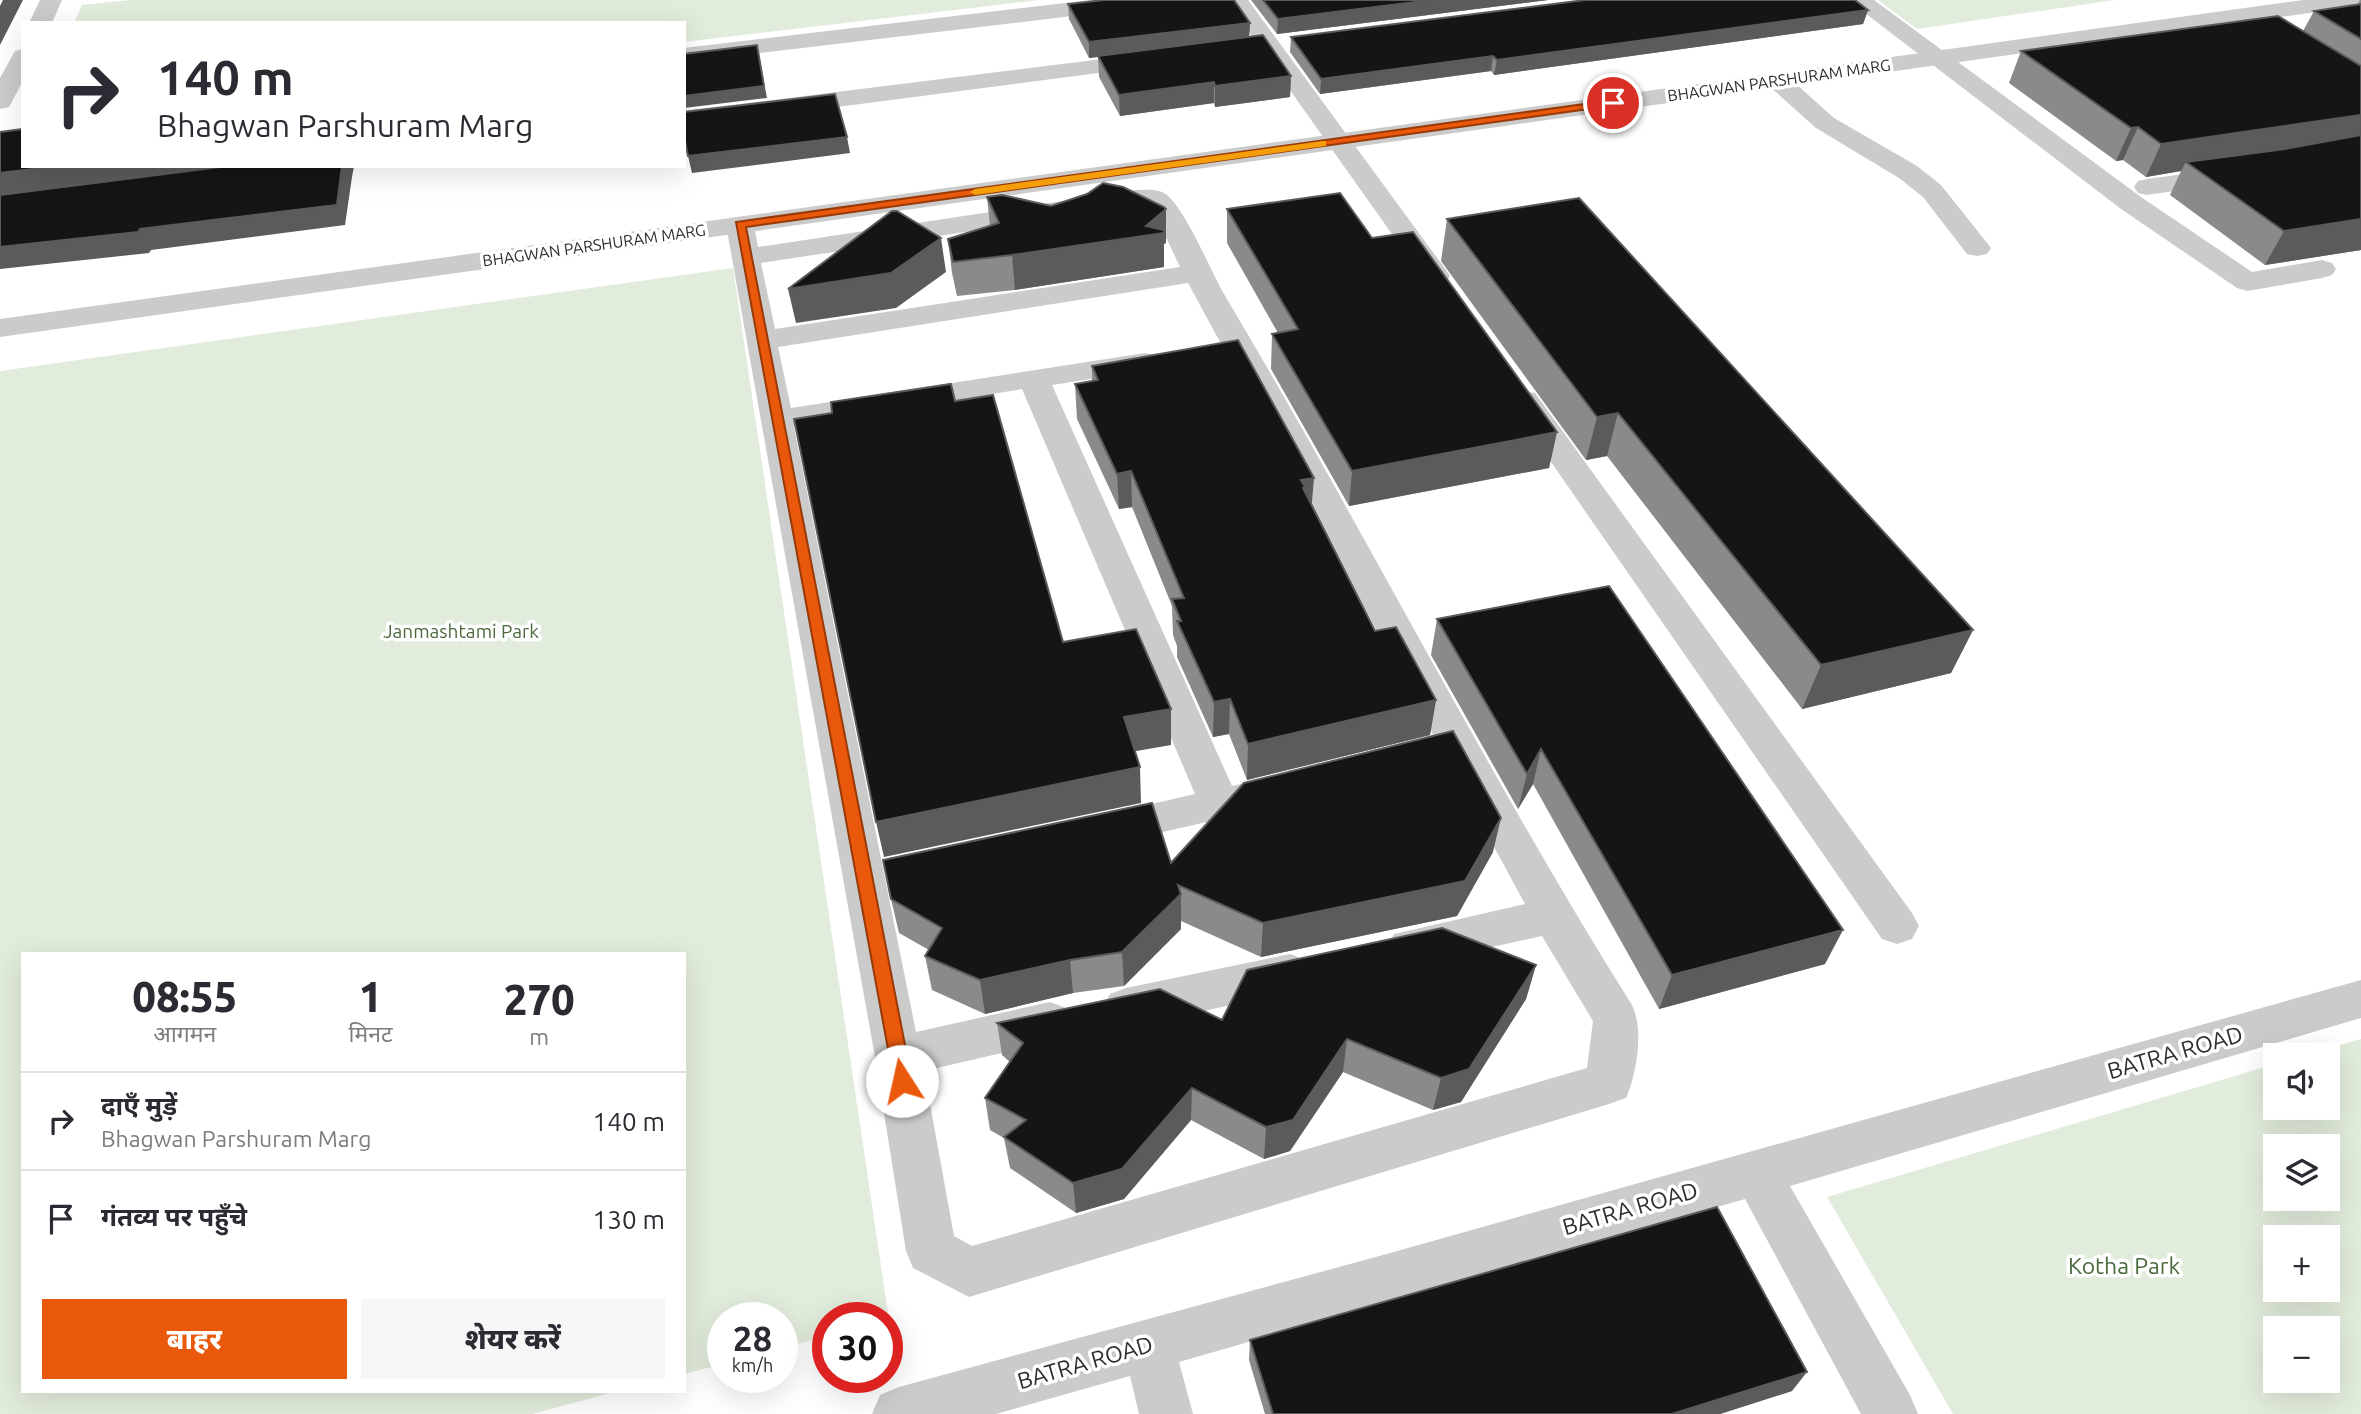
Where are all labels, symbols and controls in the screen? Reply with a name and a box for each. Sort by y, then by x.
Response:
icon: right [42,49,133,140]
text: 140 m [157,49,294,104]
street label: BHAGWAN PARSHURAM MARG [1666,55,1892,105]
pin [1583,73,1643,133]
icon: arrive [1594,84,1632,122]
text: Bhagwan Parshuram Marg [157,107,533,143]
street label: BHAGWAN PARSHURAM MARG [481,220,707,270]
park label: Janmashtami Park [383,620,539,642]
text: 08:55 [132,973,237,1020]
text: 1 [359,973,382,1020]
text: 270 [504,976,575,1023]
text: आगमन [153,1021,216,1046]
text: मिनट [348,1021,393,1046]
street label: BATRA ROAD [2105,1021,2245,1083]
text: m [529,1024,549,1049]
map controls [2263,1043,2340,1393]
button: sound [2263,1043,2340,1120]
position arrow [865,1044,939,1118]
text: दाएँ मुड़ें [101,1091,177,1120]
icon: right [42,1102,80,1140]
text: 140 m [593,1107,665,1136]
text: Bhagwan Parshuram Marg [101,1126,372,1151]
button: layers [2263,1134,2340,1211]
street label: BATRA ROAD [1560,1177,1700,1239]
icon: arrive [42,1200,80,1238]
text: गंतव्य पर पहुँचे [101,1202,247,1231]
text: 130 m [593,1205,665,1234]
button: + [2263,1225,2340,1302]
park label: Kotha Park [2068,1253,2180,1278]
button: बाहर [42,1299,347,1379]
button: शेयर करें [361,1299,665,1379]
speed limit sign: 30 [812,1302,903,1393]
button: − [2263,1316,2340,1393]
text: 28 [733,1318,772,1358]
street label: BATRA ROAD [1015,1331,1155,1393]
text: km/h [732,1355,773,1375]

